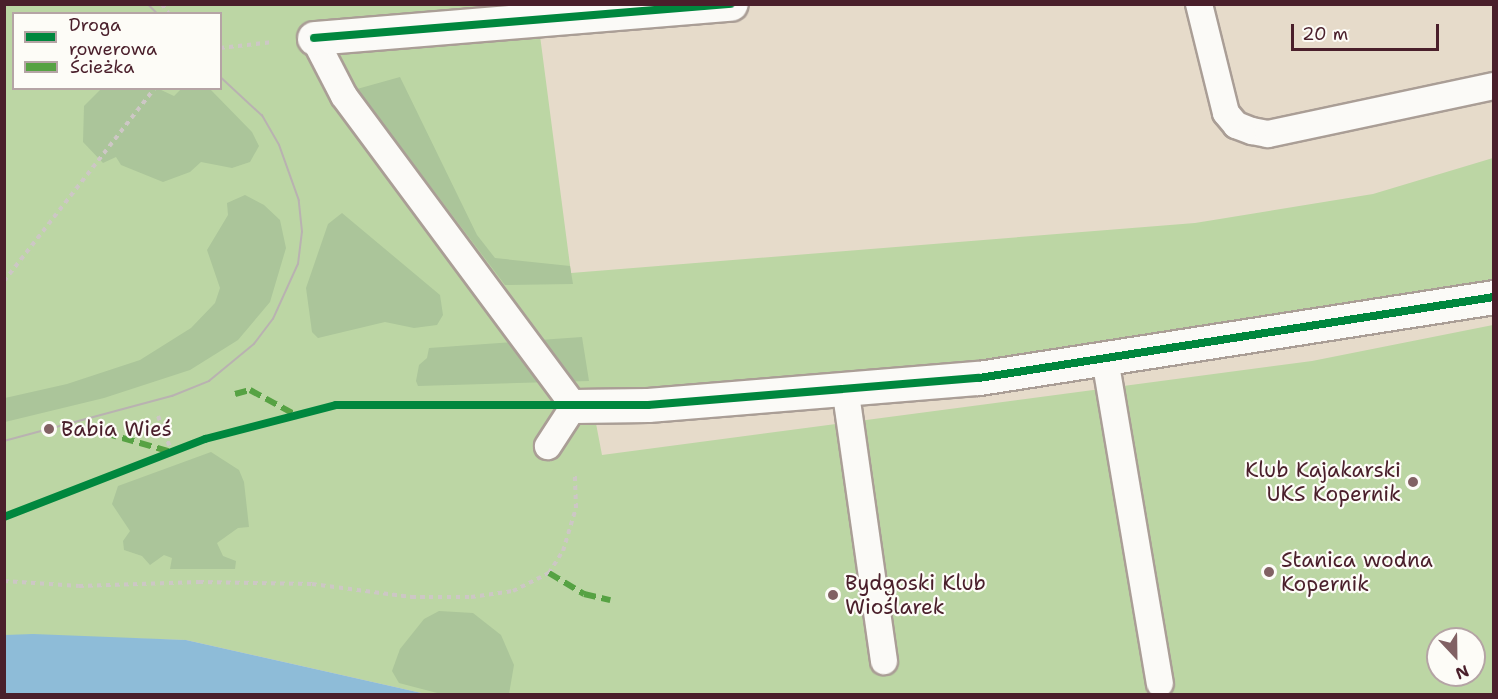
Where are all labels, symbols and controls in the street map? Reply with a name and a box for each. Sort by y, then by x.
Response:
legend [12,12,222,90]
scale bar [1294,12,1442,50]
text: Droga rowerowa [69,13,157,61]
text: 20 m [1302,22,1348,46]
text: Ścieżka [70,55,134,79]
place label: Babia Wieś [61,416,172,442]
marker: Babia Wieś [42,422,56,436]
place label: Klub Kajakarski UKS Kopernik [1245,457,1401,507]
marker: Klub Kajakarski UKS Kopernik [1406,475,1420,489]
place label: Stanica wodna Kopernik [1281,547,1433,597]
marker: Stanica wodna Kopernik [1262,565,1276,579]
place label: Bydgoski Klub Wioślarek [845,570,986,620]
marker: Bydgoski Klub Wioślarek [826,588,840,602]
north arrow [1426,627,1486,687]
text: N [1452,660,1472,684]

